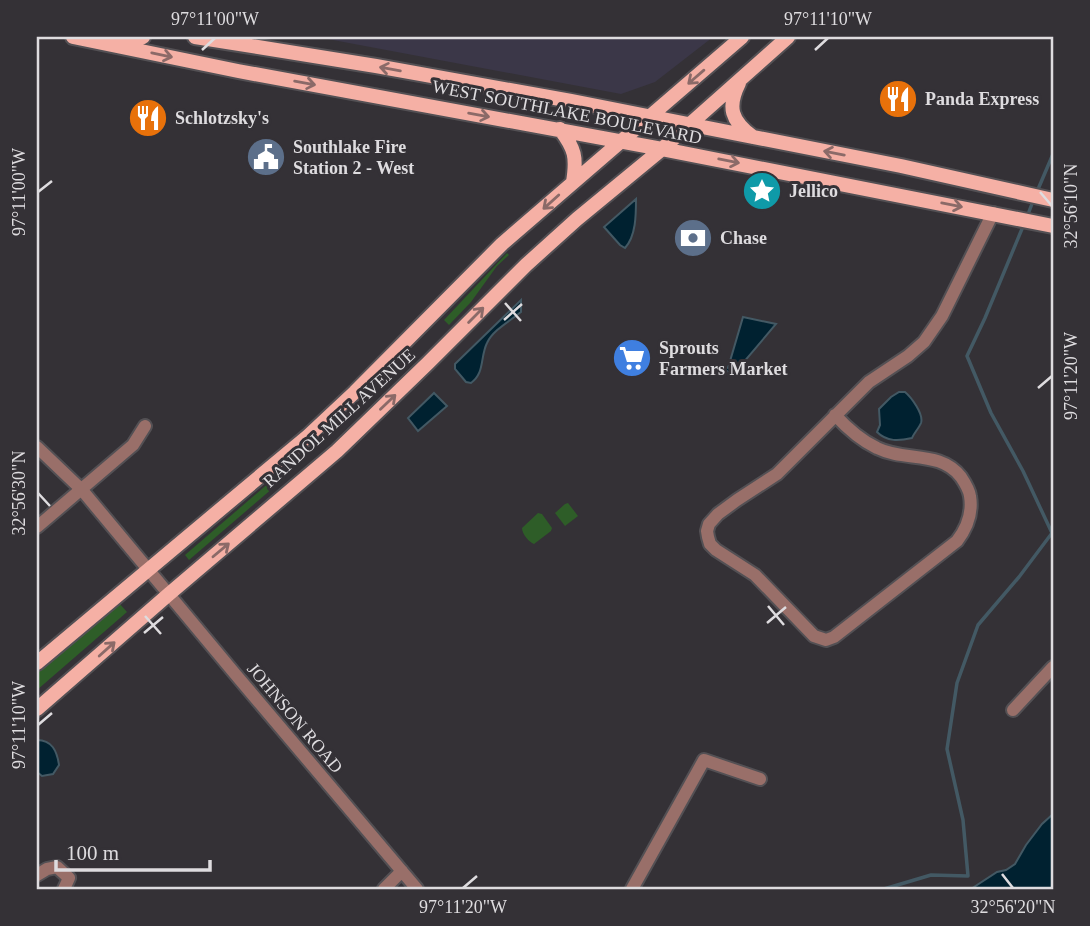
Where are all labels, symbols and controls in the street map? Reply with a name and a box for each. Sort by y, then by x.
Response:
text: 97°11'00"W [171,9,259,29]
text: 97°11'10"W [784,9,872,29]
one-way arrow [150,49,173,63]
one-way arrow [379,62,402,75]
one-way arrow [688,68,705,85]
street label: WEST SOUTHLAKE BOULEVARD [430,76,704,148]
one-way arrow [293,77,316,90]
restaurant icon: Panda Express [877,78,919,120]
place label: Panda Express [925,89,1039,109]
restaurant icon: Schlotzsky's [127,97,169,139]
place label: Schlotzsky's [175,108,269,128]
one-way arrow [467,108,490,122]
public building icon: Southlake Fire Station 2 - West [245,136,287,178]
place label: Southlake Fire Station 2 - West [293,137,414,178]
one-way arrow [823,146,846,159]
text: 97°11'00"W [9,148,29,236]
one-way arrow [717,155,740,169]
text: 32°56'10"N [1061,164,1081,248]
place icon: Jellico [741,170,783,212]
place label: Jellico [789,181,838,201]
one-way arrow [542,194,560,210]
one-way arrow [940,198,963,212]
bank icon: Chase [672,217,714,259]
place label: Chase [720,228,767,248]
one-way arrow [468,306,485,323]
text: 97°11'20"W [1061,332,1081,420]
supermarket icon: Sprouts Farmers Market [611,337,653,379]
place label: Sprouts Farmers Market [659,338,787,379]
street label: RANDOL MILL AVENUE [259,345,419,491]
one-way arrow [379,393,396,410]
text: 32°56'30"N [9,451,29,535]
one-way arrow [211,542,229,558]
one-way arrow [98,641,116,657]
street label: JOHNSON ROAD [243,659,347,777]
text: 97°11'10"W [9,681,29,769]
scale bar [56,828,210,872]
text: 100 m [66,841,119,865]
text: 97°11'20"W [419,897,507,917]
text: 32°56'20"N [971,897,1055,917]

